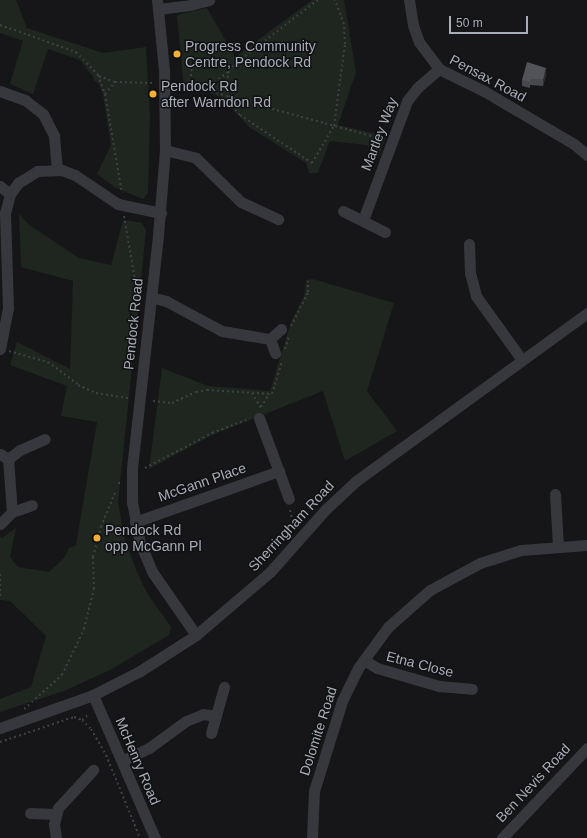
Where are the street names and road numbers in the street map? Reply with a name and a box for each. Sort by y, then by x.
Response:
street label: Pensax Road [447,51,529,105]
street label: Martley Way [357,95,401,173]
street label: Pendock Road [120,277,146,371]
street label: McGann Place [156,459,248,505]
street label: Sherringham Road [245,477,337,575]
street label: Etna Close [385,648,455,680]
street label: Dolomite Road [296,684,340,778]
street label: McHenry Road [112,715,164,807]
street label: Ben Nevis Road [492,740,574,826]

